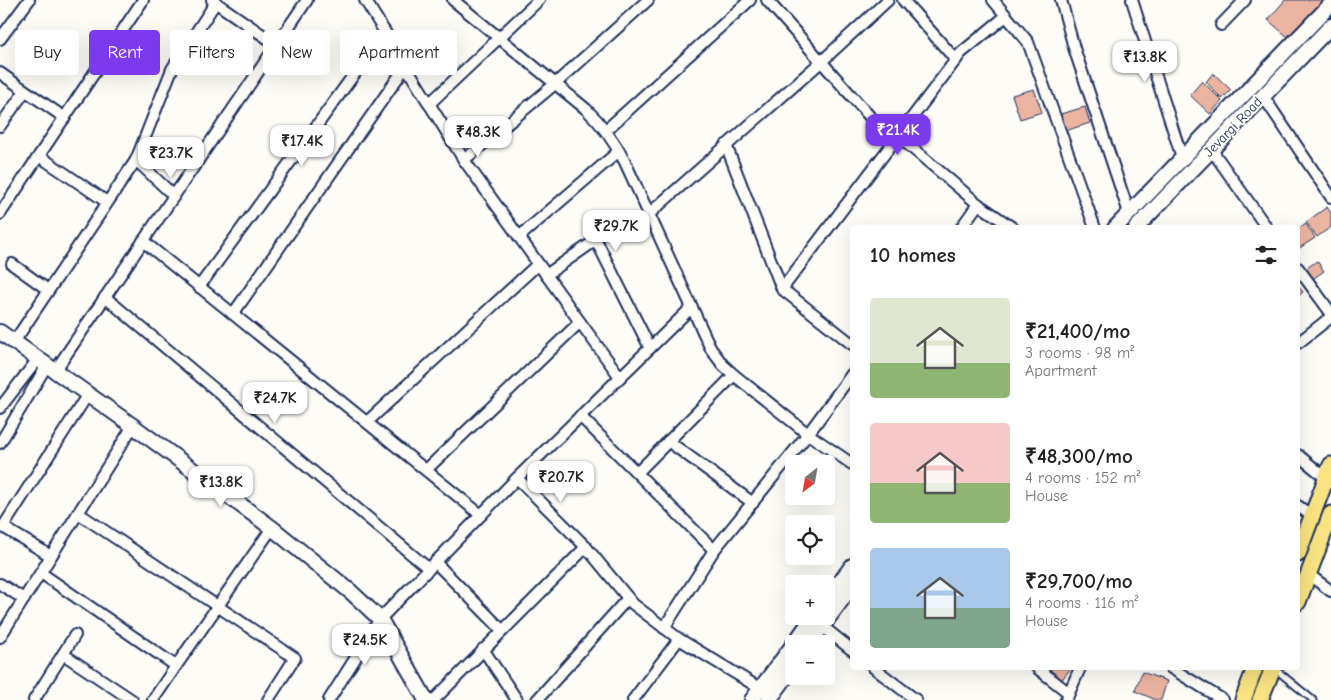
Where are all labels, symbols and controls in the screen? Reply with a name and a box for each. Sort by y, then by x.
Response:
chip: Buy [15,30,79,75]
chip: Rent [89,30,160,75]
chip: Filters [170,30,253,75]
chip: New [263,30,330,75]
chip: Apartment [340,30,457,75]
pin: ₹13.8K [1104,41,1186,83]
text: ₹13.8K [1123,48,1167,66]
street label: Jevargi Road [1200,93,1266,161]
pin: ₹21.4K [857,114,939,156]
pin: ₹48.3K [437,116,519,158]
text: ₹21.4K [877,121,919,139]
text: ₹48.3K [456,123,500,141]
pin: ₹17.4K [261,124,343,167]
text: ₹17.4K [281,132,323,150]
pin: ₹23.7K [130,136,212,179]
text: ₹23.7K [149,144,193,162]
pin: ₹29.7K [575,210,657,252]
text: ₹29.7K [594,217,638,235]
icon: filters [1252,241,1280,269]
text: 10 homes [870,243,956,267]
icon: home [910,318,970,378]
text: ₹21,400/mo [1025,319,1130,343]
text: 3 rooms · 98 m² [1025,344,1134,362]
text: Apartment [1025,362,1097,380]
pin: ₹24.7K [234,382,316,424]
text: ₹24.7K [253,389,297,407]
icon: home [910,443,970,503]
text: ₹48,300/mo [1025,444,1133,468]
north arrow [785,455,835,505]
map controls [785,455,835,685]
pin: ₹20.7K [520,460,602,503]
pin: ₹13.8K [180,466,262,508]
text: ₹20.7K [538,468,584,486]
text: 4 rooms · 152 m² [1025,469,1140,487]
text: ₹13.8K [199,473,243,491]
text: House [1025,487,1068,505]
button: locate [785,515,835,565]
icon: home [910,568,970,628]
text: ₹29,700/mo [1025,569,1133,593]
button: + [785,575,835,625]
text: 4 rooms · 116 m² [1025,594,1138,612]
text: House [1025,612,1068,630]
pin: ₹24.5K [324,624,406,666]
text: ₹24.5K [343,631,387,649]
button: − [785,635,835,685]

